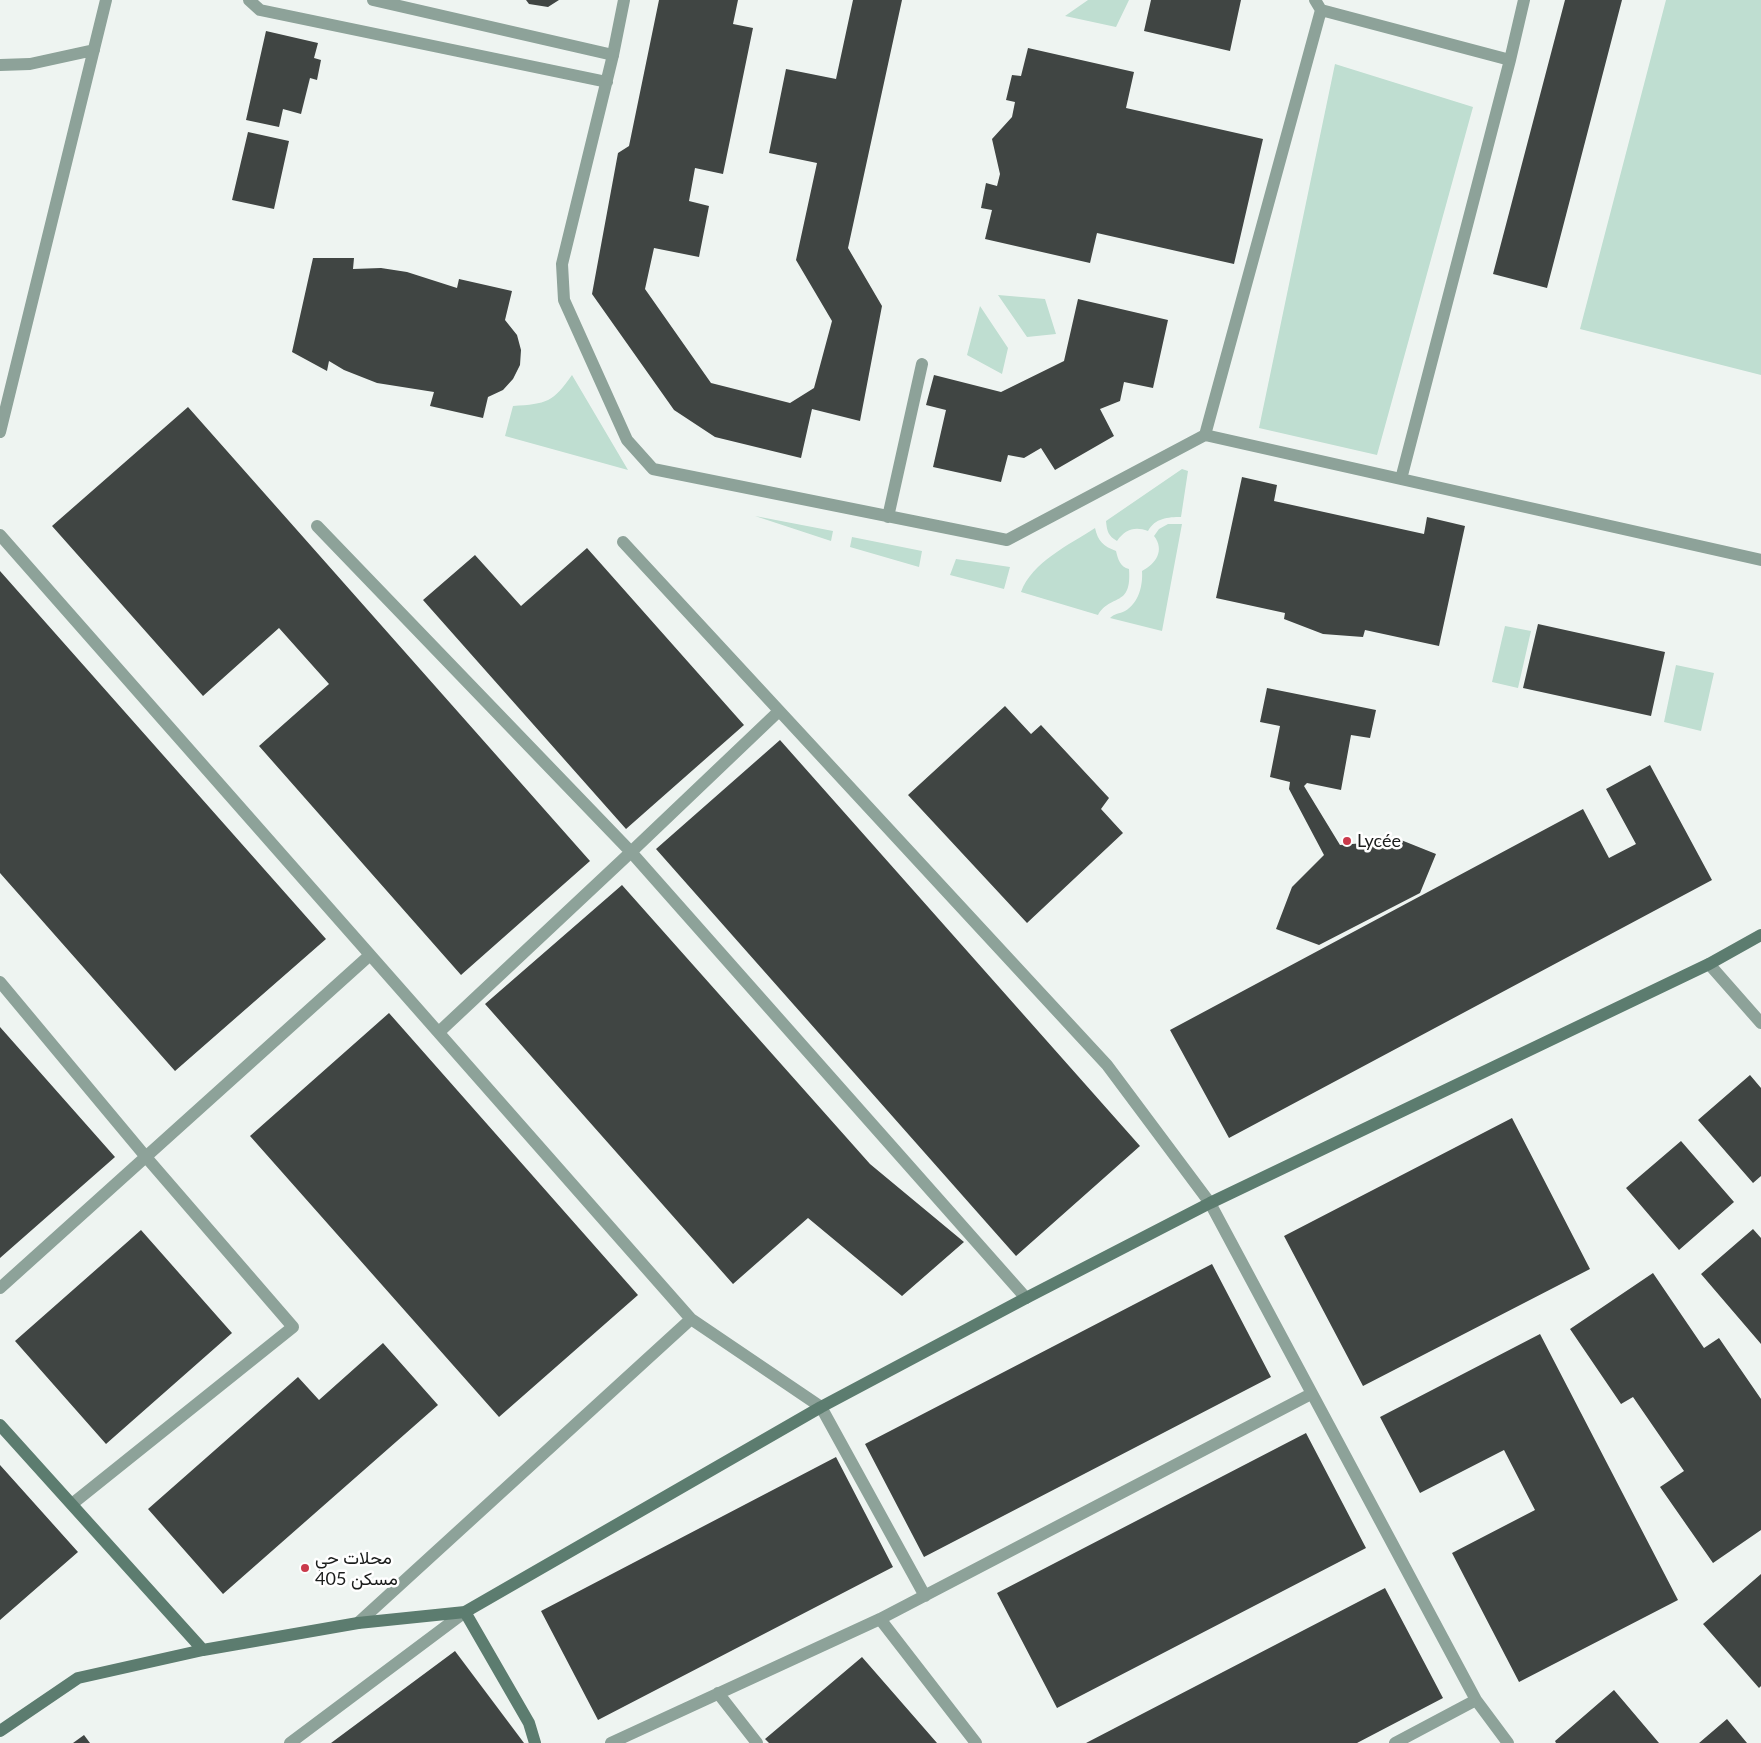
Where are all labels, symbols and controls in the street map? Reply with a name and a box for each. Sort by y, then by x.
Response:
place label: Lycée [1357,830,1401,852]
marker: Lycée [1341,835,1353,847]
place label: محلات حي 405 مسكن [315,1547,398,1590]
marker: محلات حي 405 مسكن [299,1562,311,1574]

